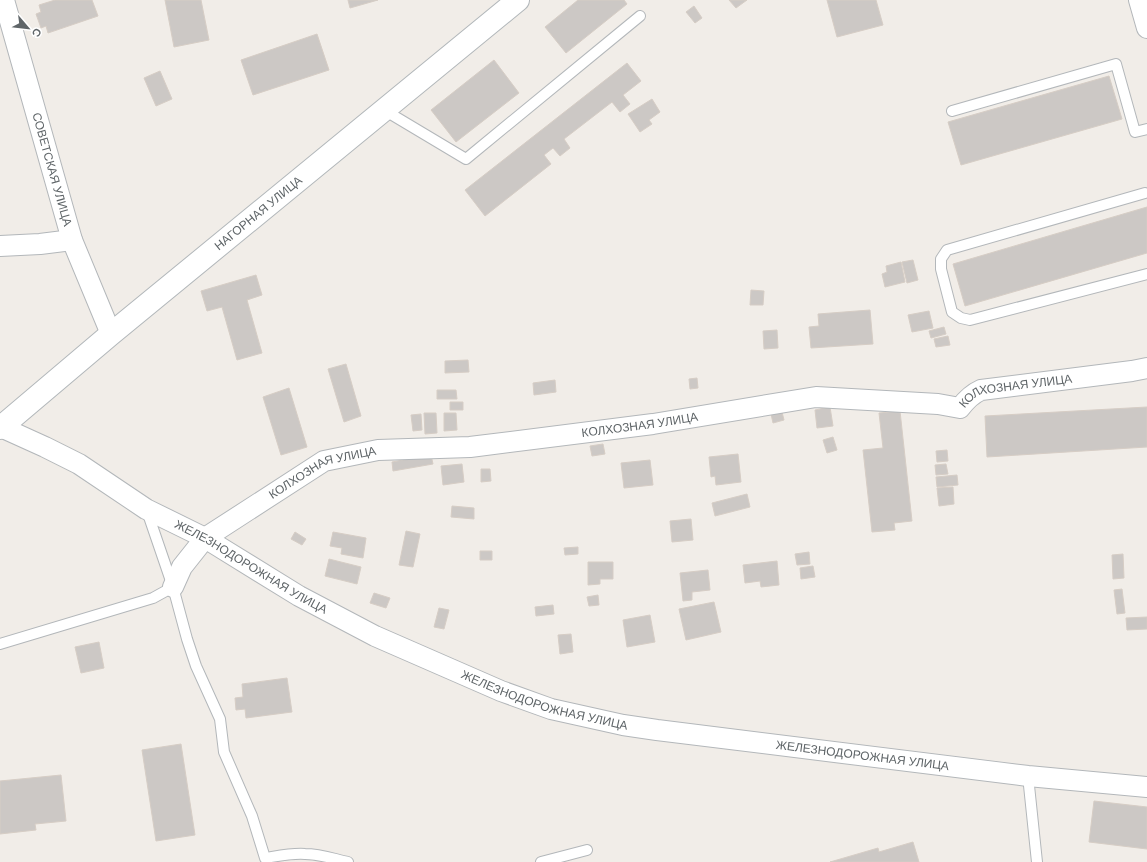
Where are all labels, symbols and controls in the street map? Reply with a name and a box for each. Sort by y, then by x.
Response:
north arrow [8,8,48,48]
text: С [29,26,45,40]
street label: СОВЕТСКАЯ УЛИЦА [28,111,76,228]
street label: НАГОРНАЯ УЛИЦА [211,172,306,254]
street label: КОЛХОЗНАЯ УЛИЦА [955,371,1073,411]
street label: КОЛХОЗНАЯ УЛИЦА [581,409,699,441]
street label: КОЛХОЗНАЯ УЛИЦА [266,443,378,503]
street label: ЖЕЛЕЗНОДОРОЖНАЯ УЛИЦА [172,516,330,617]
street label: ЖЕЛЕЗНОДОРОЖНАЯ УЛИЦА [459,667,629,734]
street label: ЖЕЛЕЗНОДОРОЖНАЯ УЛИЦА [775,737,950,774]

